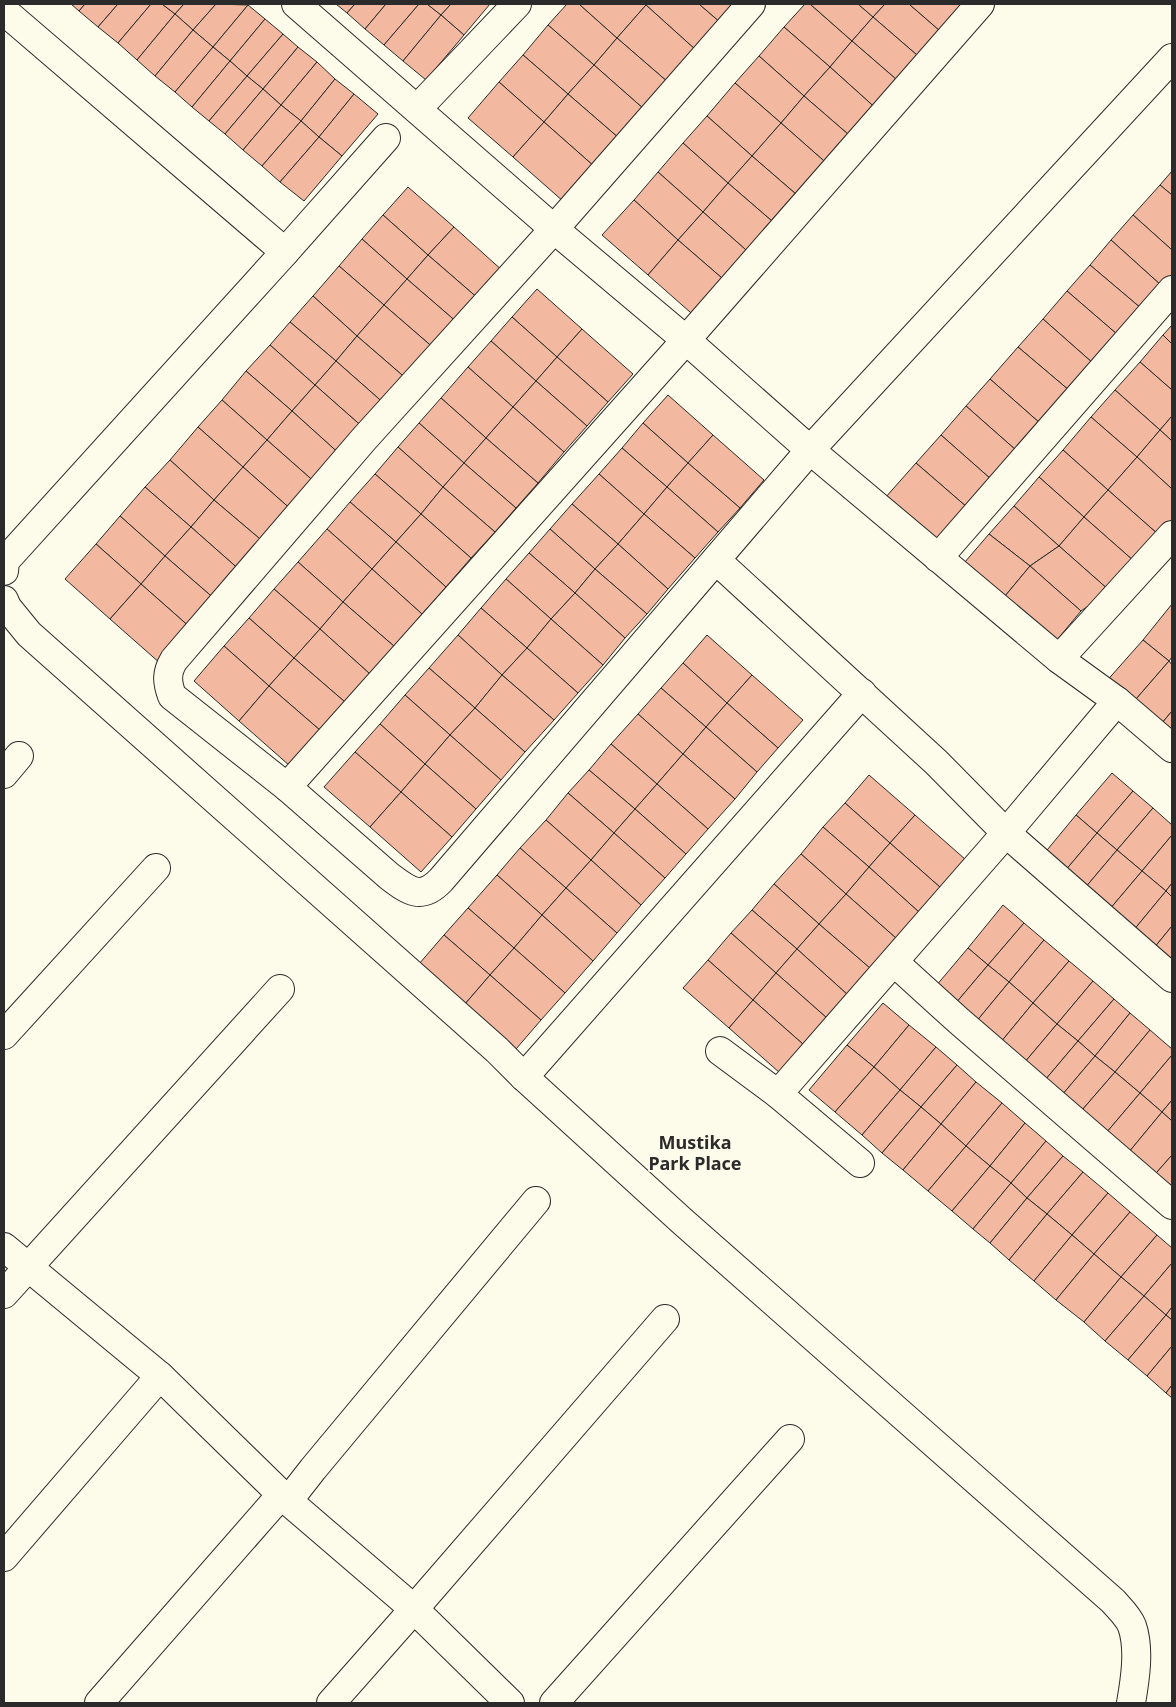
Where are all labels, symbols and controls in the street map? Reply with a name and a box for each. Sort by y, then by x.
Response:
district label: Mustika Park Place [648,1130,742,1175]

